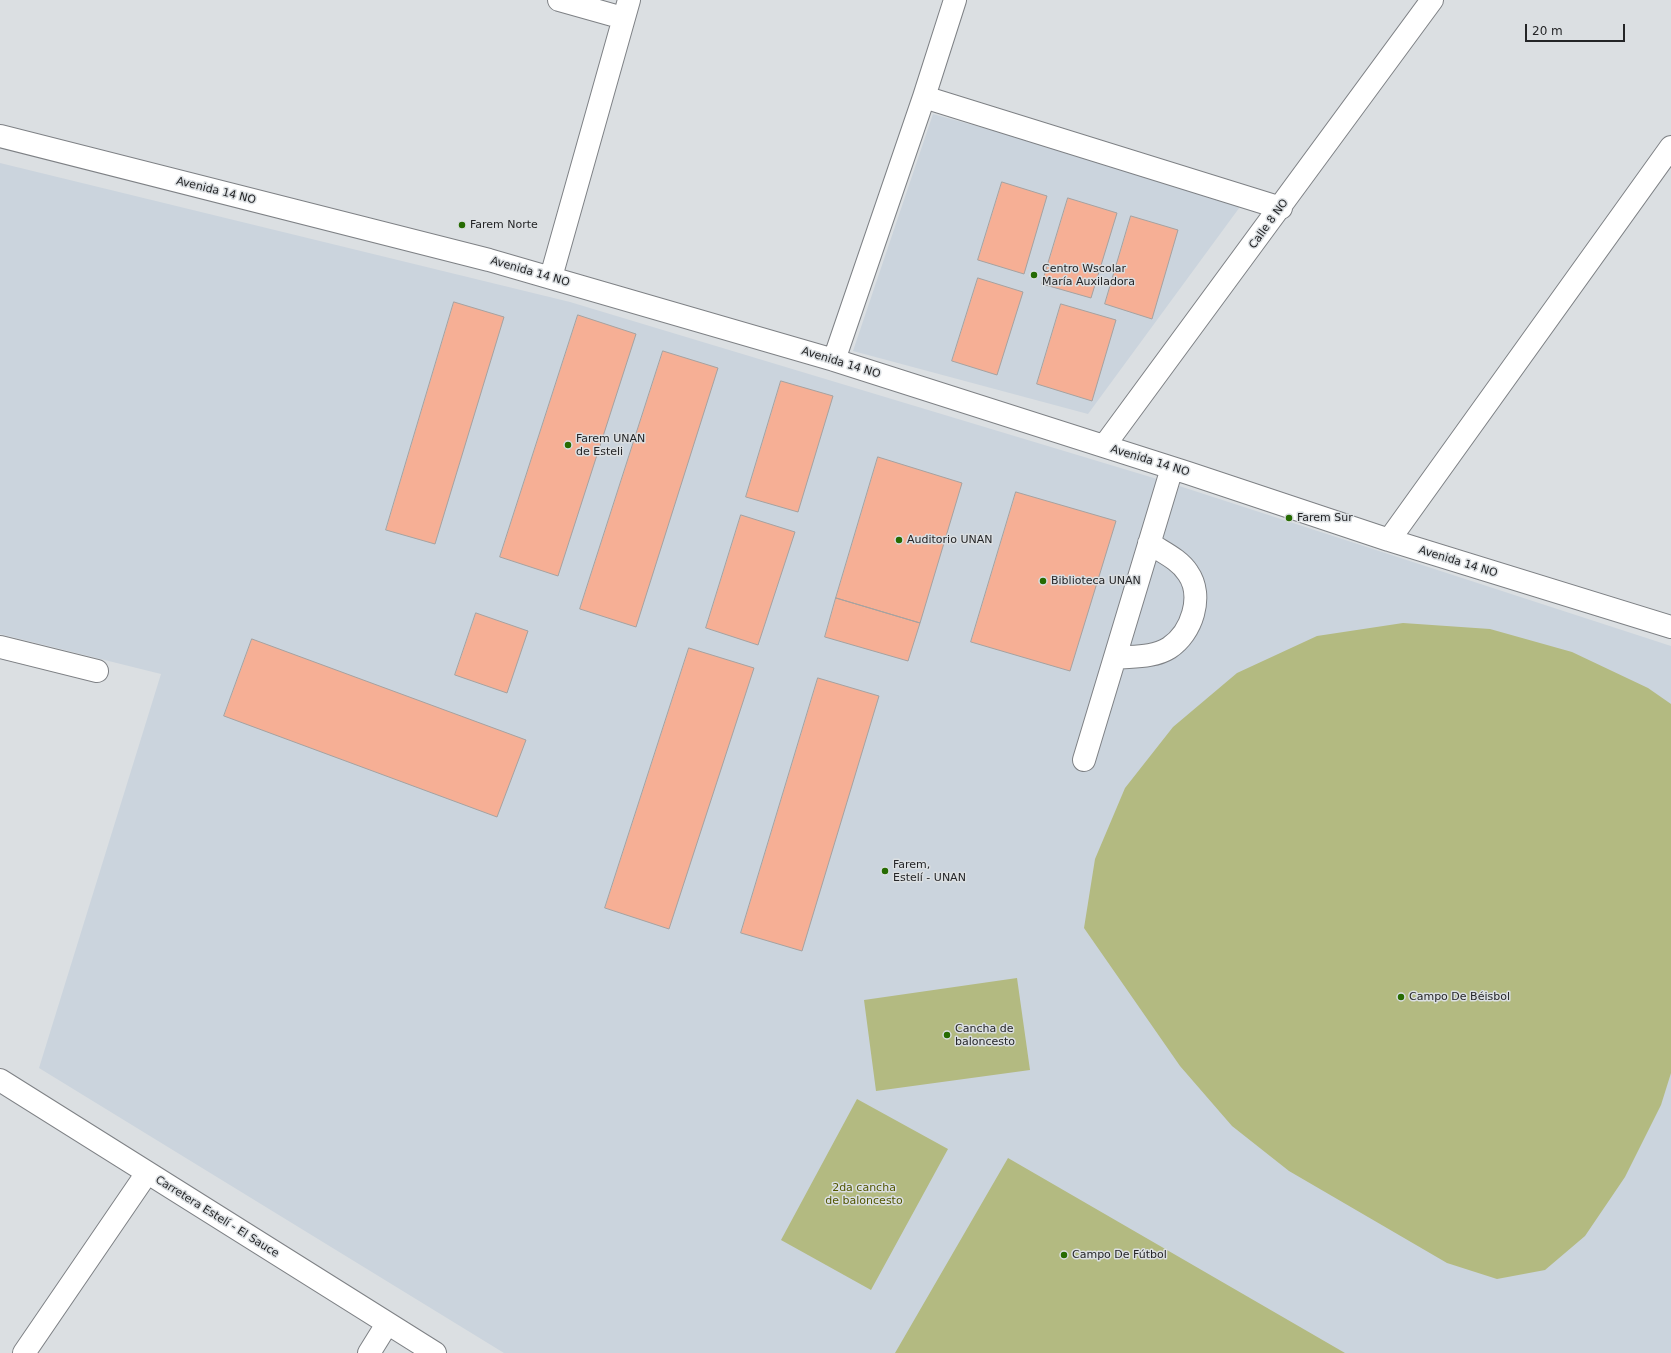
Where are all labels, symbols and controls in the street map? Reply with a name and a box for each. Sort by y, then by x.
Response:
scale bar [1527,16,1627,42]
text: 20 m [1532,24,1563,38]
street label: Avenida 14 NO [175,175,257,207]
street label: Calle 8 NO [1247,197,1291,251]
place label: Farem Norte [470,218,538,232]
marker: Farem Norte [457,220,467,230]
street label: Avenida 14 NO [489,254,571,290]
place label: Centro Wscolar María Auxiladora [1042,262,1135,288]
marker: Centro Wscolar María Auxiladora [1029,270,1039,280]
street label: Avenida 14 NO [800,345,882,381]
place label: Farem UNAN de Esteli [576,432,645,458]
marker: Farem UNAN de Esteli [563,440,573,450]
street label: Avenida 14 NO [1109,443,1191,479]
place label: Farem Sur [1297,511,1353,525]
marker: Farem Sur [1284,513,1294,523]
place label: Auditorio UNAN [907,533,992,547]
marker: Auditorio UNAN [894,535,904,545]
street label: Avenida 14 NO [1417,544,1499,580]
place label: Biblioteca UNAN [1051,574,1141,588]
marker: Biblioteca UNAN [1038,576,1048,586]
place label: Farem, Estelí - UNAN [893,858,966,884]
marker: Farem, Estelí - UNAN [880,866,890,876]
place label: Campo De Béisbol [1409,990,1510,1004]
marker: Campo De Béisbol [1396,992,1406,1002]
place label: Cancha de baloncesto [955,1022,1015,1048]
marker: Cancha de baloncesto [942,1030,952,1040]
street label: Carretera Estelí - El Sauce [153,1173,281,1261]
park label: 2da cancha de baloncesto [825,1181,903,1207]
place label: Campo De Fútbol [1072,1248,1167,1262]
marker: Campo De Fútbol [1059,1250,1069,1260]

